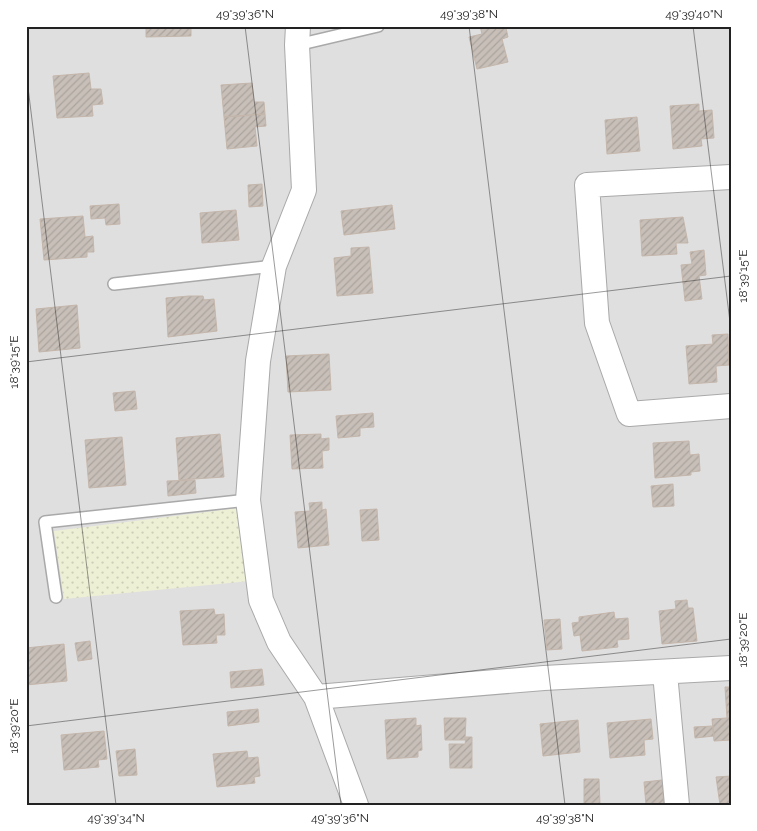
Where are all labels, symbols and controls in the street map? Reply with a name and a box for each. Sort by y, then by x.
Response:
text: 49°39'36"N [216,7,274,21]
text: 49°39'38"N [440,7,498,21]
text: 49°39'40"N [665,7,723,21]
text: 18°39'15"E [736,249,750,303]
text: 18°39'15"E [7,335,21,389]
text: 18°39'20"E [736,612,750,668]
text: 18°39'20"E [7,698,21,754]
text: 49°39'34"N [87,811,145,825]
text: 49°39'36"N [311,811,369,825]
text: 49°39'38"N [536,811,594,825]

